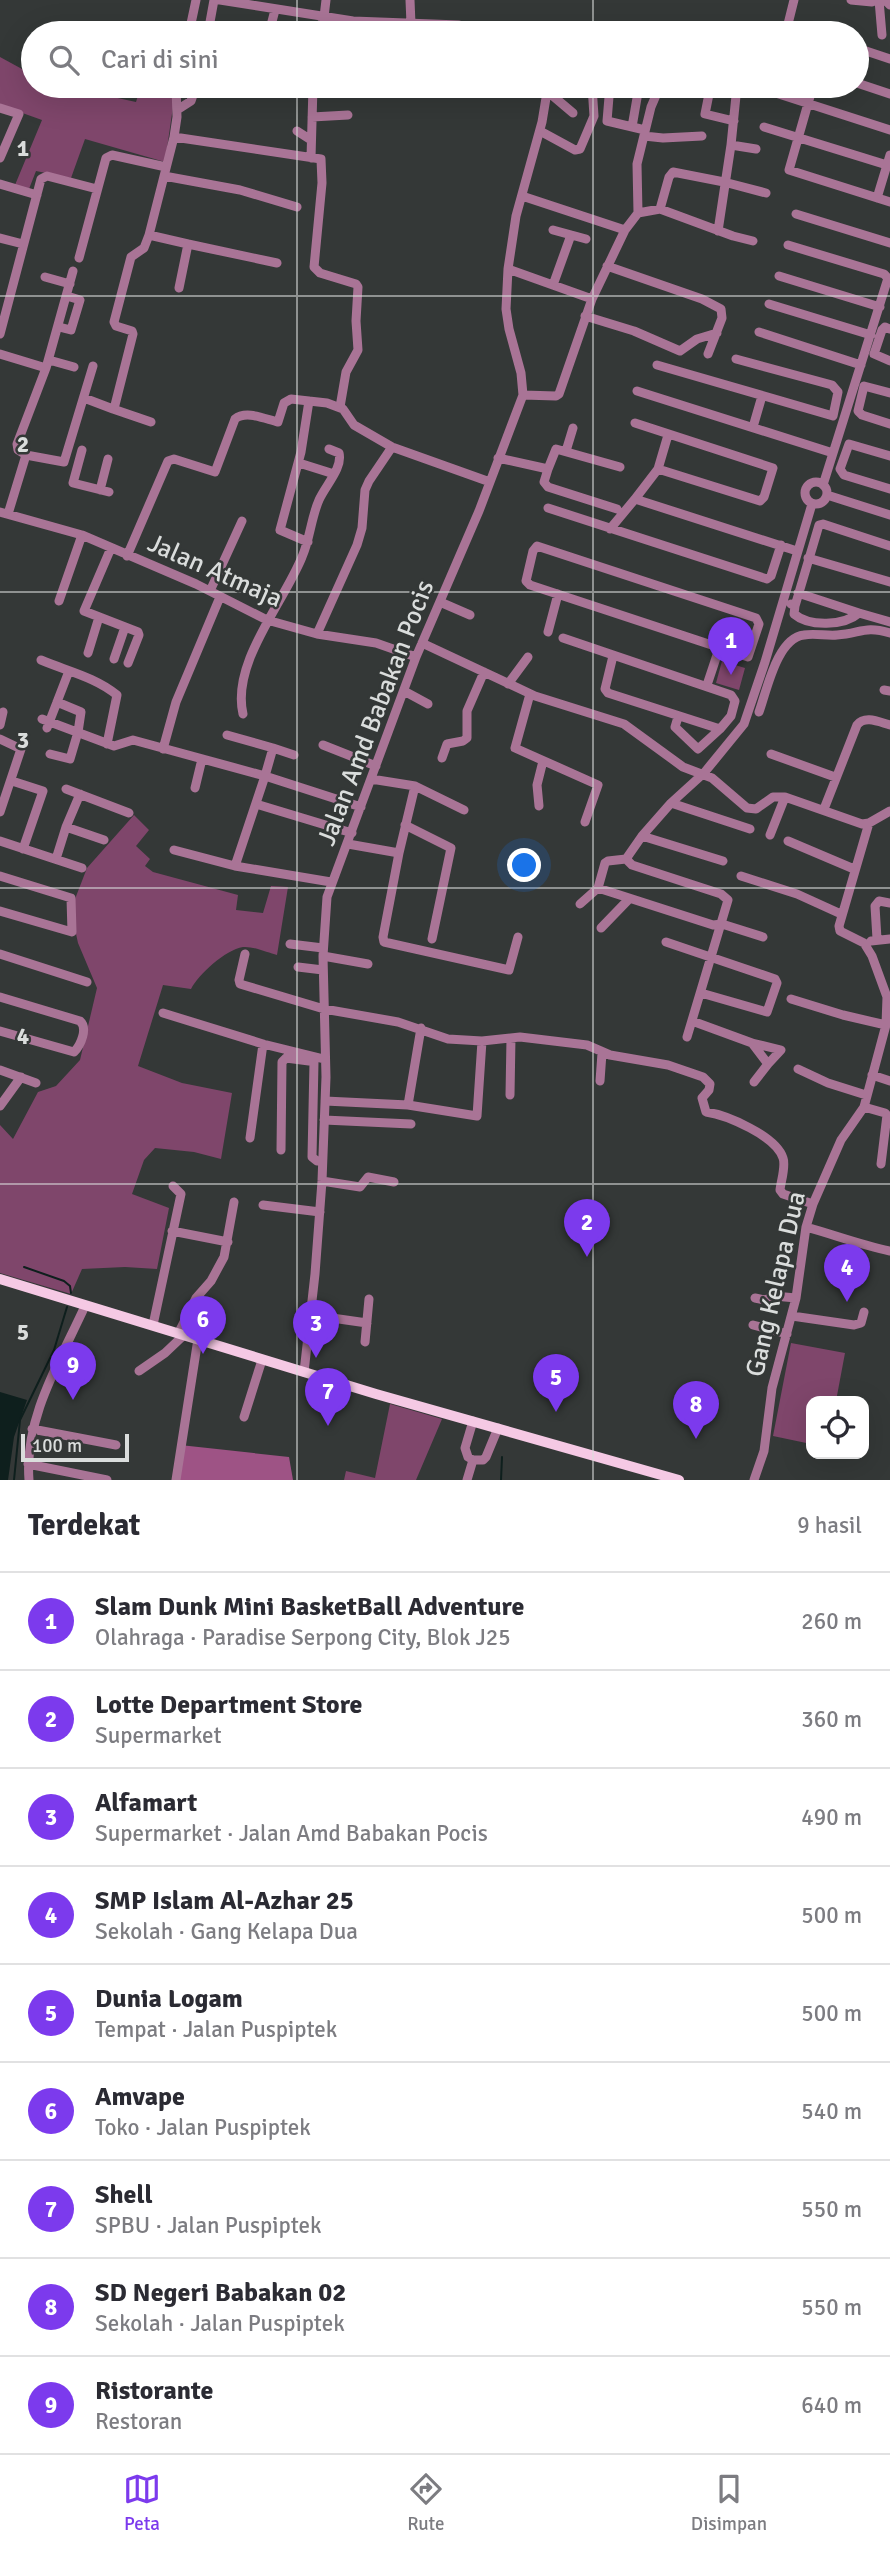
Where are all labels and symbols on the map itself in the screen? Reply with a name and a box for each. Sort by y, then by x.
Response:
text: 1 [17,134,29,163]
text: 2 [17,430,29,459]
street label: Jalan Atmaja [143,527,287,615]
street label: Jalan Amd Babakan Pocis [311,576,441,850]
pin: 1 [708,617,754,675]
text: 3 [17,726,29,755]
your location [507,848,541,882]
text: 4 [17,1022,29,1051]
street label: Gang Kelapa Dua [739,1188,813,1380]
pin: 2 [564,1199,610,1257]
pin: 4 [824,1244,870,1302]
pin: 6 [180,1296,226,1354]
pin: 3 [293,1300,339,1358]
text: 5 [17,1318,29,1347]
pin: 9 [50,1342,96,1400]
pin: 5 [533,1354,579,1412]
pin: 7 [305,1368,351,1426]
pin: 8 [673,1381,719,1439]
scale bar [21,1431,130,1463]

